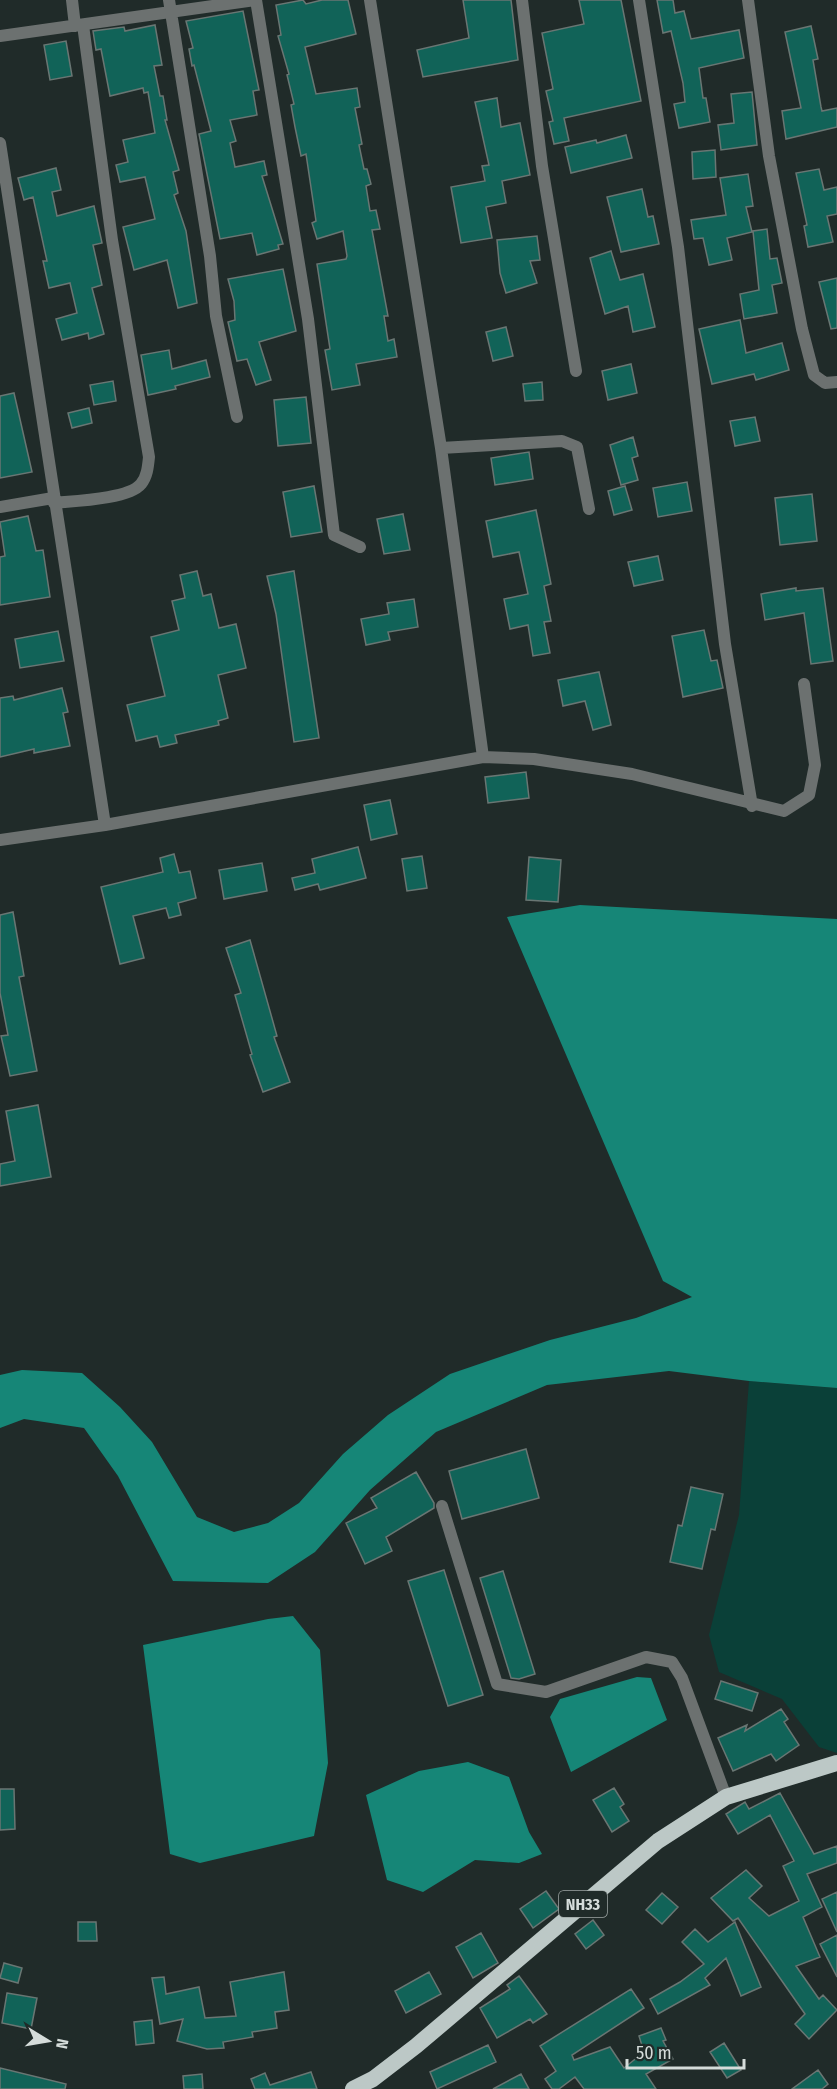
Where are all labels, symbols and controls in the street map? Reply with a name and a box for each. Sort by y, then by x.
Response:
road number: NH33 [559,1891,607,1917]
north arrow [18,2011,78,2071]
scale bar [627,2032,744,2070]
text: N [52,2037,72,2050]
text: 50 m [636,2042,672,2064]

